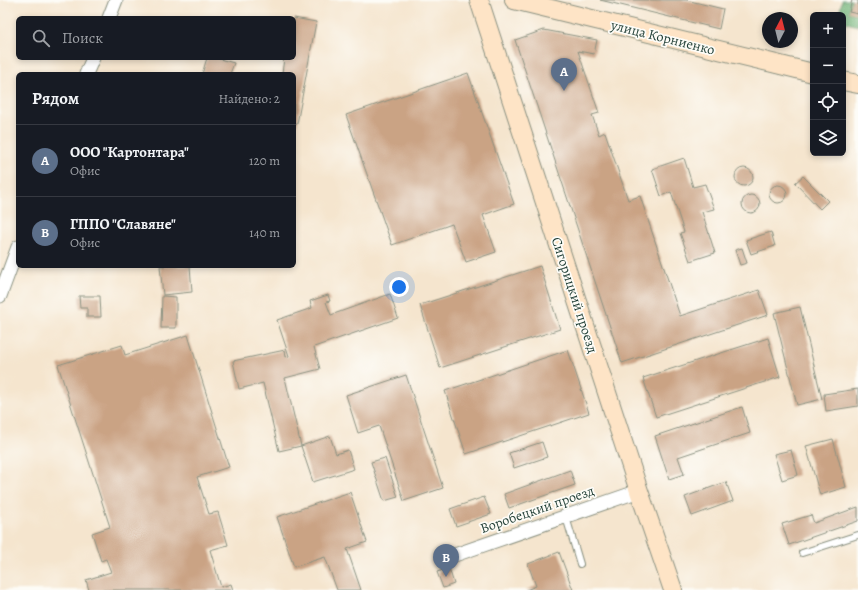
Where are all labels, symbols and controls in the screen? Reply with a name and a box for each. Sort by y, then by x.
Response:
north arrow [762,12,798,48]
map controls [810,12,846,156]
button: + [810,12,846,48]
street label: улица Корниенко [608,15,717,60]
search box [16,16,296,60]
icon: search [30,27,52,49]
text: Поиск [62,28,103,48]
button: − [810,48,846,84]
pin: A [551,58,577,91]
button: locate [810,84,846,120]
text: Рядом [32,87,79,110]
text: Найдено: 2 [219,90,280,107]
button: layers [810,120,846,156]
text: ООО "Картонтара" [70,142,189,162]
text: A [41,152,49,169]
text: 120 m [249,152,280,169]
text: Офис [70,162,100,179]
text: ГППО "Славяне" [70,214,176,234]
text: B [41,224,49,241]
text: 140 m [249,224,280,241]
text: Офис [70,234,100,251]
street label: Сигорицкий проезд [547,235,602,356]
your location [389,277,409,297]
street label: Воробецкий проезд [478,481,597,538]
pin: B [433,544,459,577]

